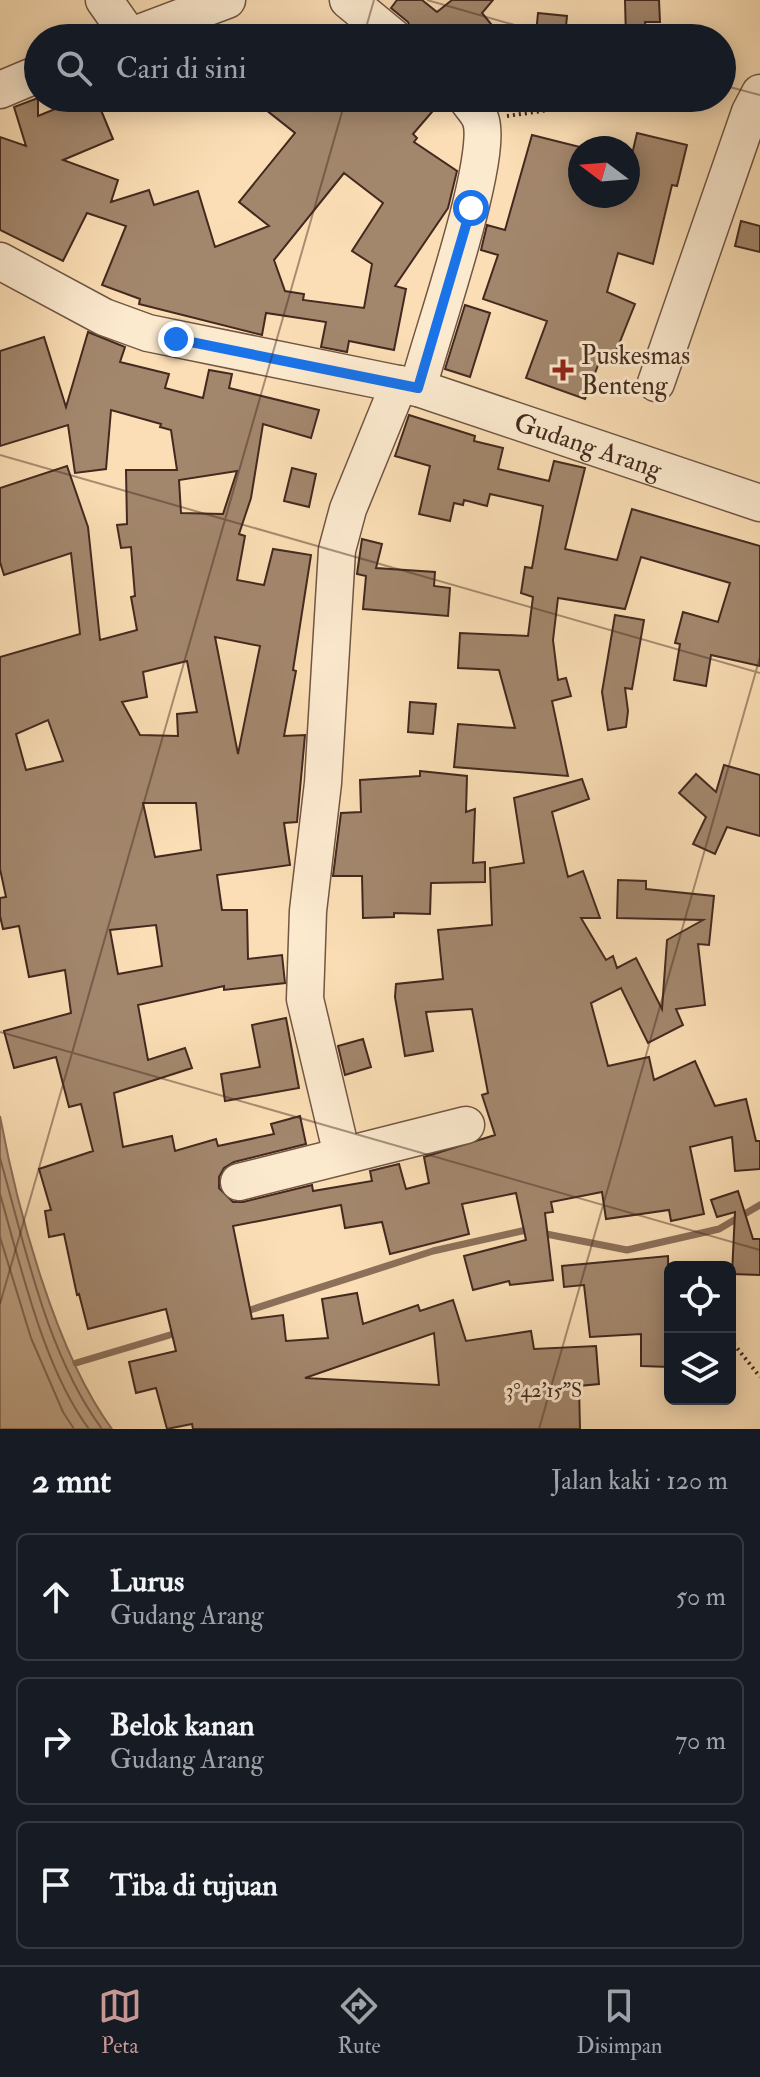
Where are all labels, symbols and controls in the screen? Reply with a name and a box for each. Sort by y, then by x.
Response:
search box [24,24,736,112]
icon: search [52,46,96,90]
text: Cari di sini [116,50,246,87]
north arrow [568,136,640,208]
route start [453,190,489,226]
route end [158,321,194,357]
place label: Puskesmas Benteng [581,340,690,402]
marker: Puskesmas Benteng [552,359,574,381]
street label: Gudang Arang [510,407,667,486]
map controls [664,1261,736,1405]
button: locate [664,1261,736,1333]
button: layers [664,1333,736,1405]
text: 3°42'15"S [506,1378,582,1403]
text: 2 mnt [32,1460,111,1503]
text: Jalan kaki · 120 m [551,1465,728,1497]
text: Lurus [110,1563,184,1600]
icon: ahead [34,1575,78,1619]
text: 50 m [676,1581,726,1613]
text: Gudang Arang [110,1600,264,1632]
text: Belok kanan [110,1707,254,1744]
icon: right [34,1719,78,1763]
text: 70 m [675,1725,726,1757]
text: Gudang Arang [110,1744,264,1776]
icon: arrive [34,1863,78,1907]
text: Tiba di tujuan [110,1867,278,1904]
tab: Peta [98,1984,142,2060]
tab: Rute [337,1984,381,2060]
tab: Disimpan [577,1984,662,2060]

